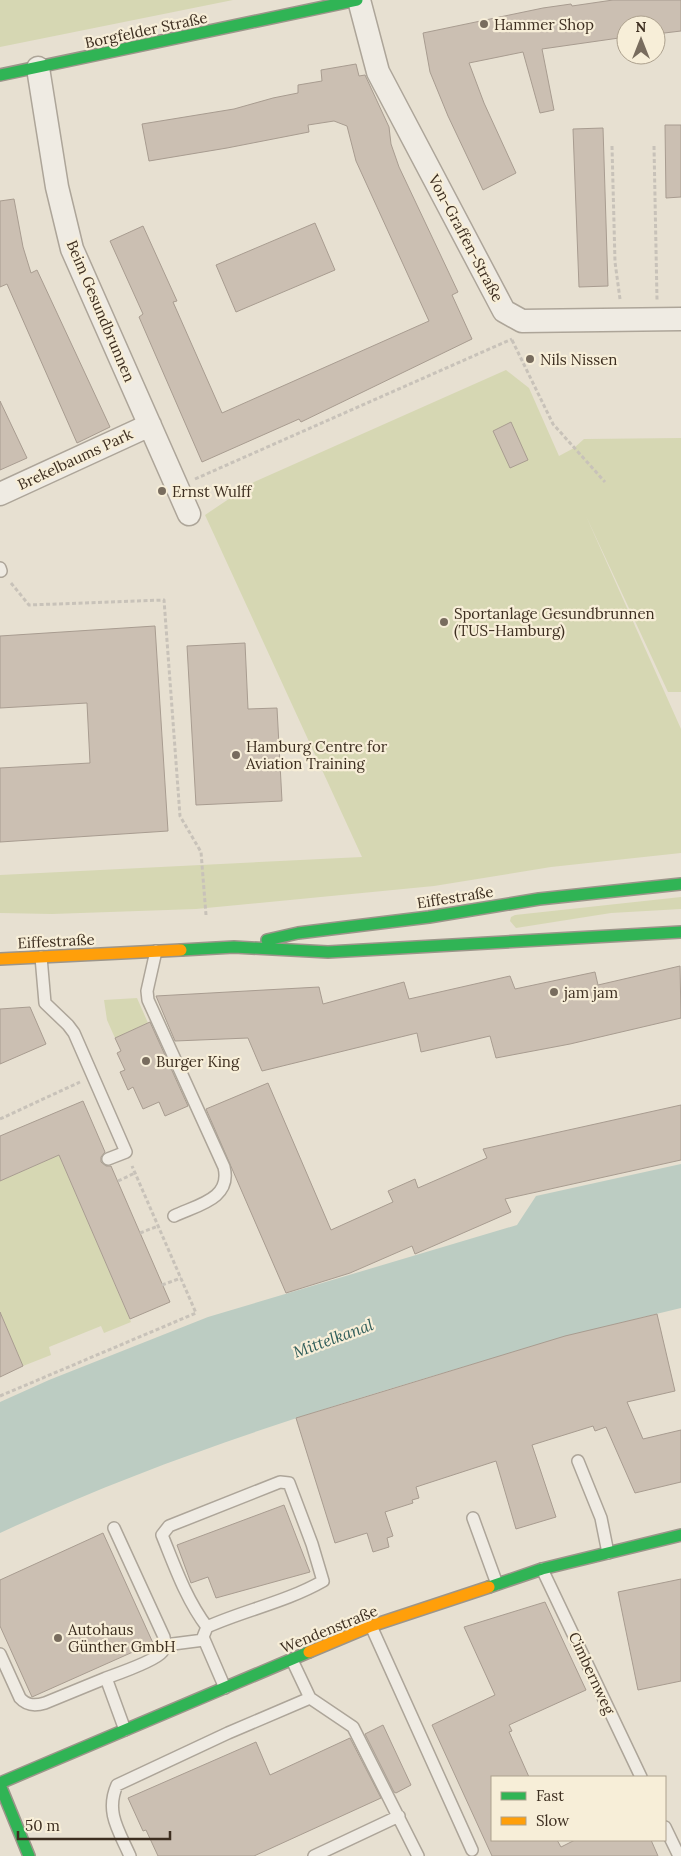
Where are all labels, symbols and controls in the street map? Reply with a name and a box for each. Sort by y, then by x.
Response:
street label: Borgfelder Straße [83,8,209,52]
place label: Hammer Shop [494,15,594,34]
north arrow [616,15,666,65]
marker: Hammer Shop [478,18,490,30]
text: N [636,18,647,36]
street label: Von-Graffen-Straße [424,170,508,305]
street label: Beim Gesundbrunnen [63,237,139,385]
place label: Nils Nissen [540,350,617,369]
marker: Nils Nissen [524,353,536,365]
street label: Brekelbaums Park [14,424,136,494]
place label: Ernst Wulff [172,482,252,501]
marker: Ernst Wulff [156,485,168,497]
place label: Sportanlage Gesundbrunnen (TUS-Hamburg) [454,604,655,641]
marker: Sportanlage Gesundbrunnen (TUS-Hamburg) [438,616,450,628]
place label: Hamburg Centre for Aviation Training [245,737,388,773]
marker: Hamburg Centre for Aviation Training [230,749,242,761]
street label: Eiffestraße [415,882,495,912]
street label: Eiffestraße [17,929,95,953]
place label: jam jam [562,983,618,1002]
marker: jam jam [548,986,560,998]
place label: Burger King [156,1052,240,1071]
marker: Burger King [140,1055,152,1067]
water label: Mittelkanal [290,1314,376,1362]
street label: Wendenstraße [278,1601,380,1657]
place label: Autohaus Günther GmbH [67,1620,176,1656]
street label: Cimbernweg [565,1629,620,1718]
marker: Autohaus Günther GmbH [52,1632,64,1644]
legend [491,1776,666,1841]
text: Fast [536,1786,564,1805]
scale bar [18,1808,170,1840]
text: Slow [536,1811,569,1830]
text: 50 m [25,1816,60,1835]

